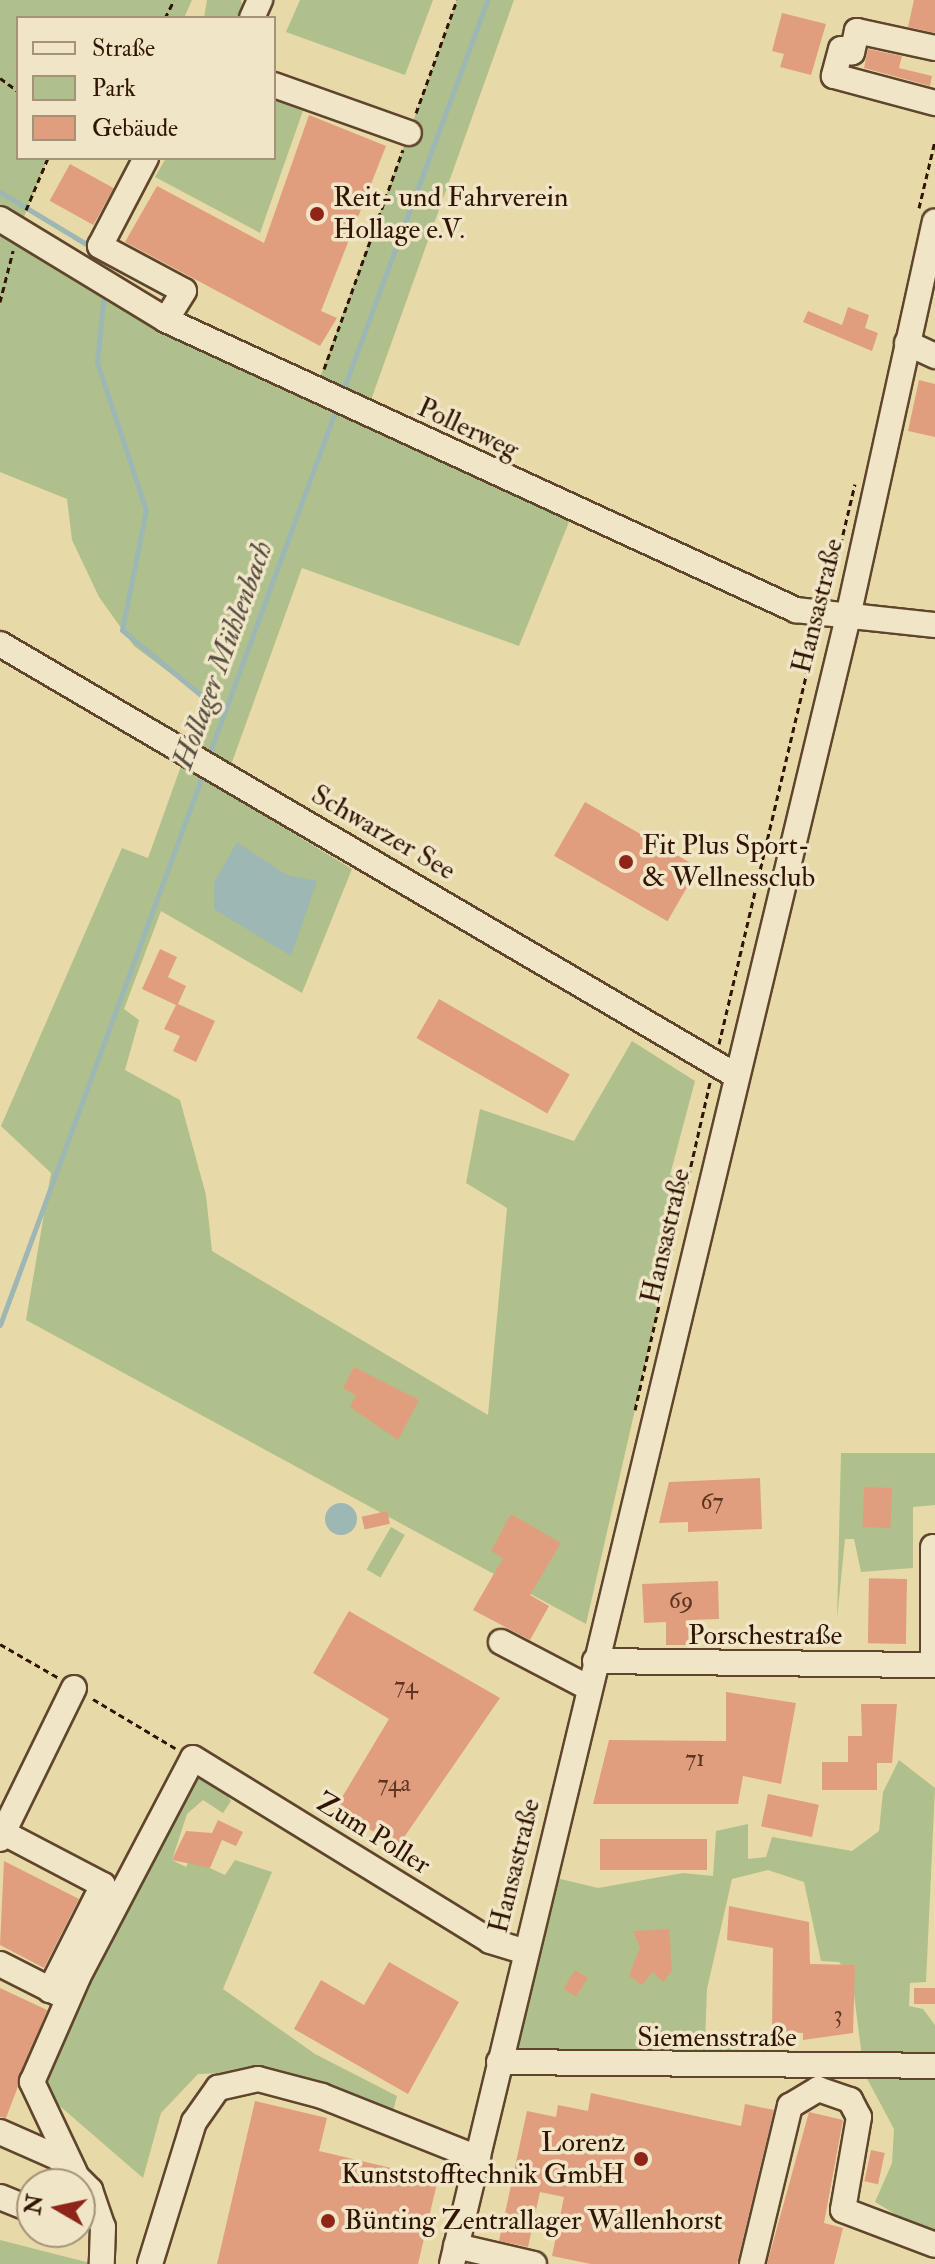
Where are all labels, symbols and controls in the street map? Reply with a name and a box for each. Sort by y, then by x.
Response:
legend [16,16,276,160]
text: Straße [92,33,155,64]
text: Park [92,73,136,104]
text: Gebäude [92,113,178,144]
place label: Reit- und Fahrverein Hollage e.V. [333,181,568,247]
marker: Reit- und Fahrverein Hollage e.V. [308,205,326,223]
street label: Pollerweg [412,391,524,467]
street label: Hansastraße [785,535,851,677]
water label: Hollager Mühlenbach [165,536,281,774]
street label: Schwarzer See [305,778,461,888]
place label: Fit Plus Sport- & Wellnessclub [642,829,815,895]
marker: Fit Plus Sport- & Wellnessclub [617,853,635,871]
street label: Hansastraße [634,1165,698,1307]
house number: 67 [700,1488,724,1516]
house number: 69 [669,1587,693,1615]
street label: Porschestraße [688,1619,842,1653]
house number: 74 [394,1672,418,1700]
house number: 71 [685,1745,705,1773]
house number: 74a [377,1770,411,1798]
street label: Zum Poller [310,1786,436,1882]
street label: Hansastraße [482,1795,548,1937]
house number: 3 [833,2001,843,2029]
street label: Siemensstraße [637,2021,797,2055]
place label: Lorenz Kunststofftechnik GmbH [341,2126,625,2192]
marker: Lorenz Kunststofftechnik GmbH [632,2150,650,2168]
north arrow [16,2168,96,2248]
text: N [19,2193,50,2216]
place label: Bünting Zentrallager Wallenhorst [344,2204,723,2238]
marker: Bünting Zentrallager Wallenhorst [319,2212,337,2230]

